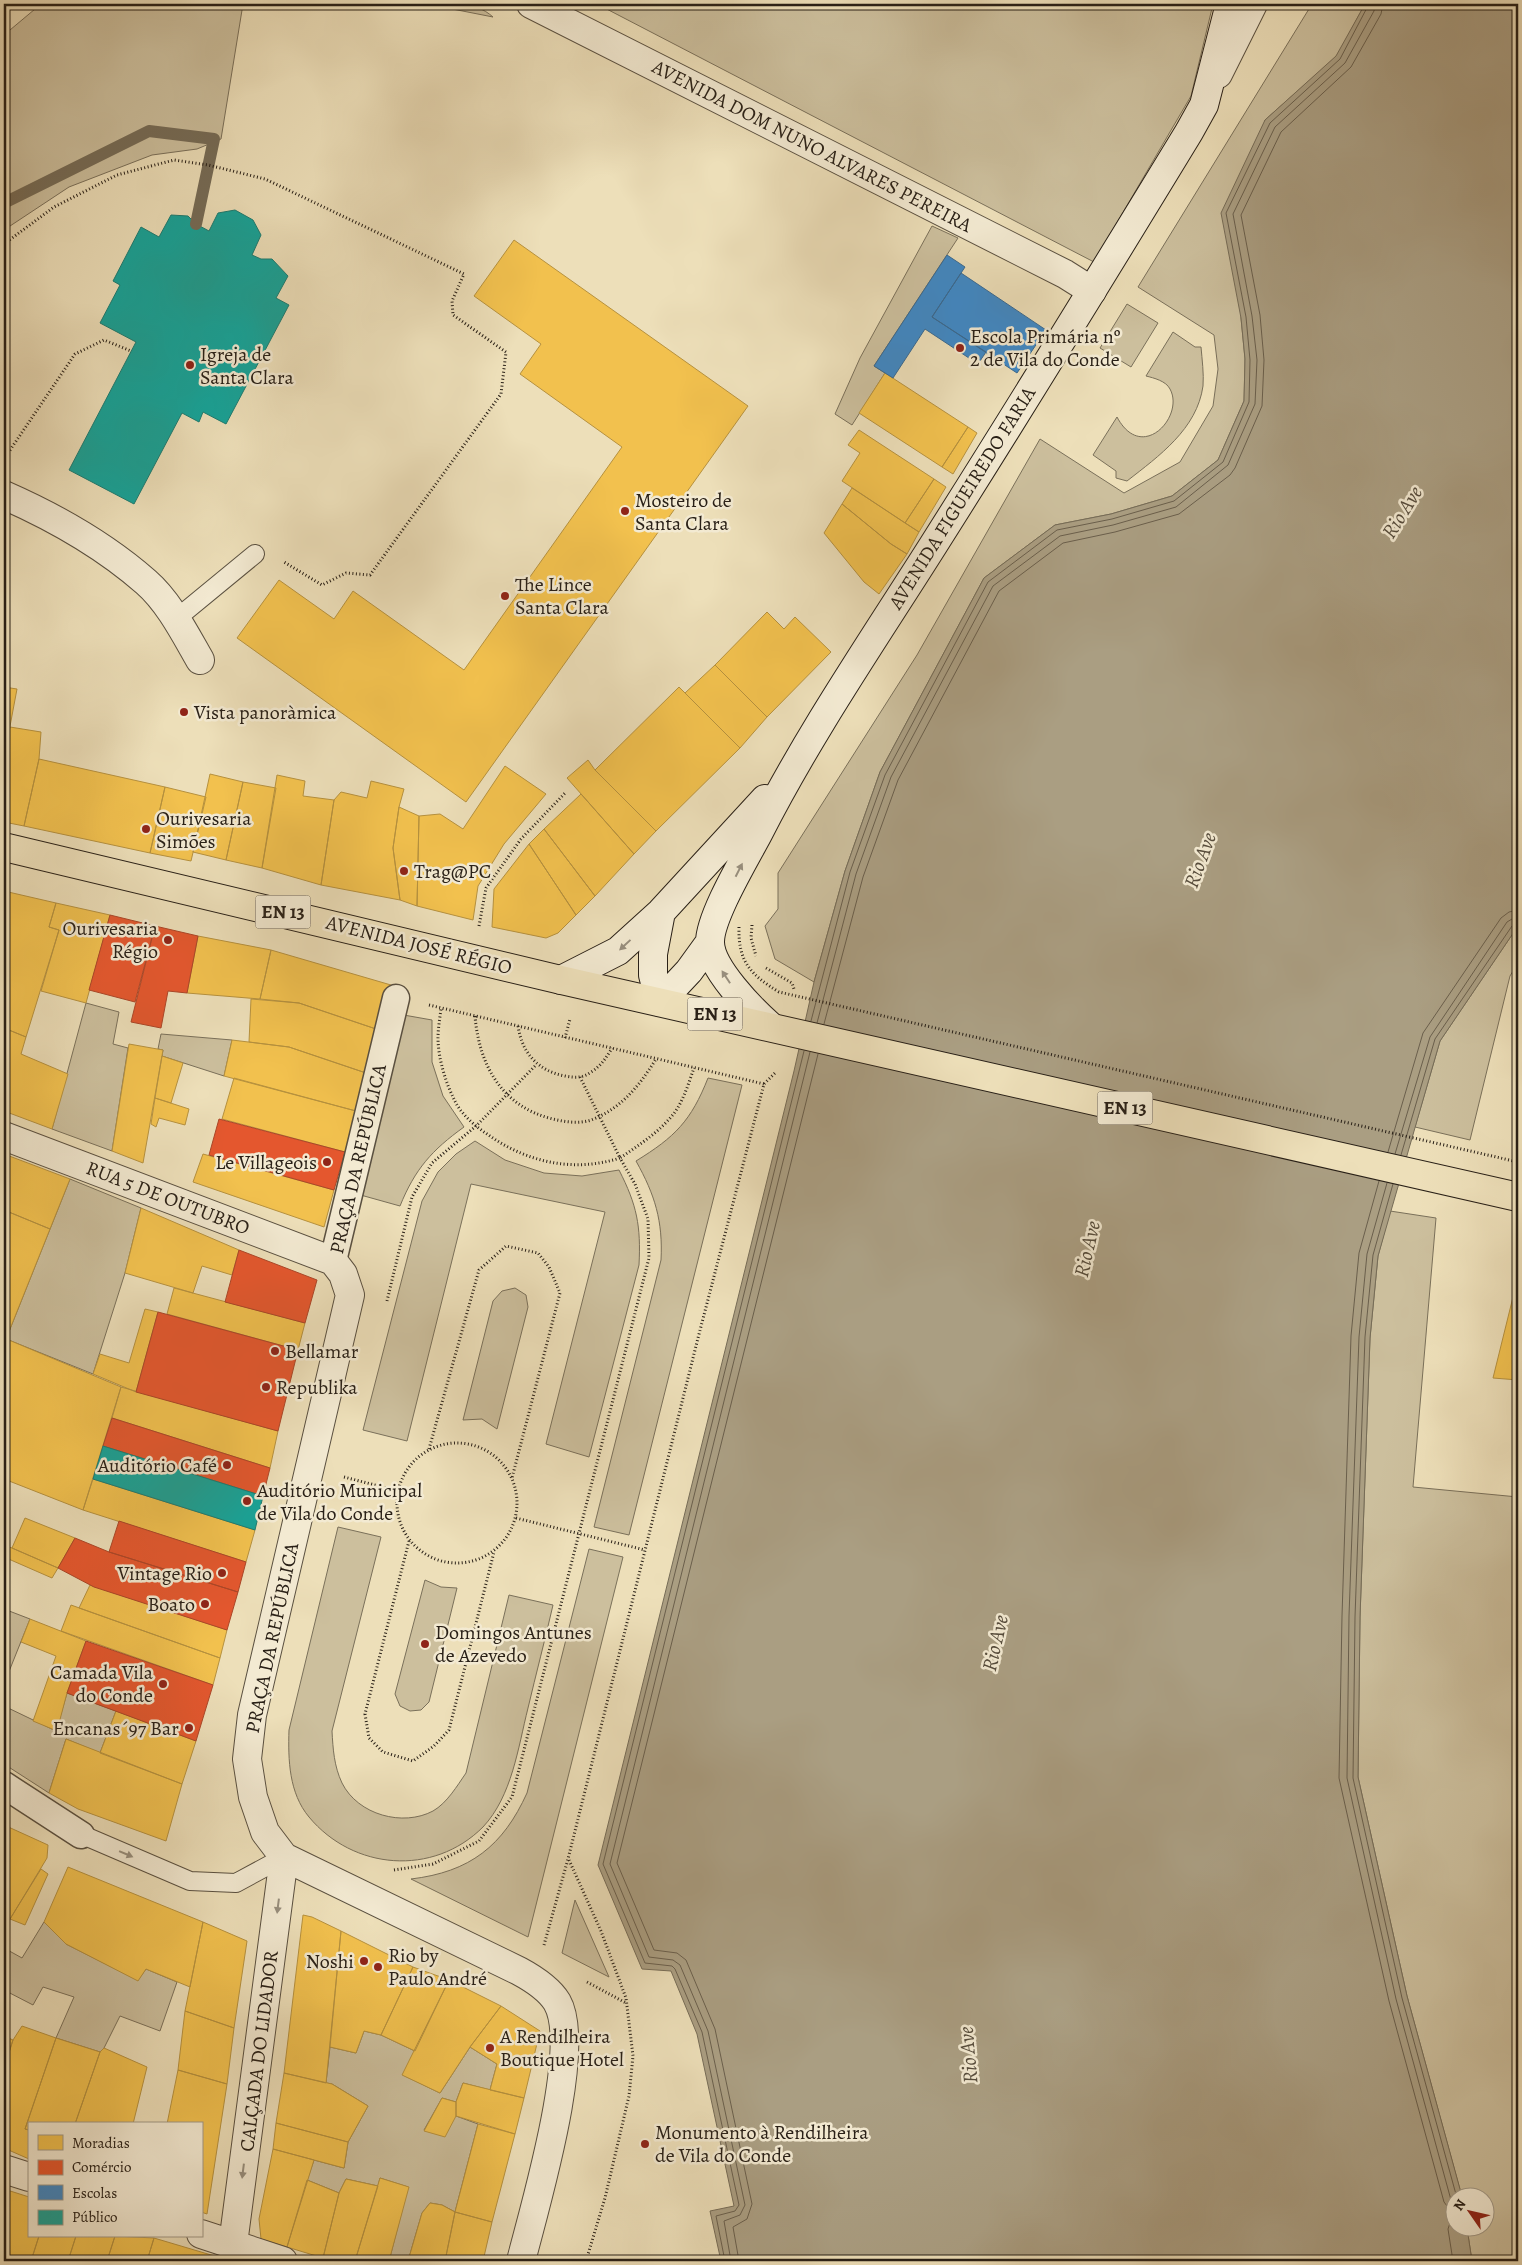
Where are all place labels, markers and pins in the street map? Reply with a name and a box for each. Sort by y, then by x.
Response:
place label: Escola Primária nº 2 de Vila do Conde [970,323,1121,373]
place label: Igreja de Santa Clara [200,341,295,391]
marker: Escola Primária nº 2 de Vila do Conde [954,342,966,354]
marker: Igreja de Santa Clara [184,359,196,371]
place label: Mosteiro de Santa Clara [635,487,732,537]
marker: Mosteiro de Santa Clara [619,505,631,517]
place label: The Lince Santa Clara [515,571,610,621]
marker: The Lince Santa Clara [499,590,511,602]
place label: Vista panoràmica [193,699,337,726]
marker: Vista panoràmica [178,706,190,718]
place label: Ourivesaria Simões [156,805,252,855]
marker: Ourivesaria Simões [140,823,152,835]
place label: Trag@PC [414,858,491,885]
marker: Trag@PC [398,865,410,877]
place label: Ourivesaria Régio [63,915,159,965]
marker: Ourivesaria Régio [162,934,174,946]
place label: Le Villageois [215,1149,317,1176]
marker: Le Villageois [321,1156,333,1168]
place label: Bellamar [285,1338,359,1365]
marker: Bellamar [269,1345,281,1357]
place label: Republika [276,1374,358,1401]
marker: Republika [260,1381,272,1393]
place label: Auditório Café [97,1452,217,1479]
marker: Auditório Café [221,1459,233,1471]
place label: Auditório Municipal de Vila do Conde [256,1477,422,1527]
marker: Auditório Municipal de Vila do Conde [241,1495,253,1507]
place label: Vintage Rio [117,1560,212,1587]
marker: Vintage Rio [216,1567,228,1579]
place label: Boato [147,1591,195,1618]
marker: Boato [199,1598,211,1610]
place label: Domingos Antunes de Azevedo [435,1619,592,1669]
marker: Domingos Antunes de Azevedo [419,1638,431,1650]
place label: Camada Vila do Conde [50,1659,154,1709]
marker: Camada Vila do Conde [157,1678,169,1690]
place label: Encanas´97 Bar [53,1715,179,1742]
marker: Encanas´97 Bar [183,1722,195,1734]
place label: Rio by Paulo André [388,1942,487,1992]
place label: Noshi [306,1948,354,1975]
marker: Noshi [358,1955,370,1967]
marker: Rio by Paulo André [372,1961,384,1973]
place label: A Rendilheira Boutique Hotel [499,2023,624,2073]
marker: A Rendilheira Boutique Hotel [484,2042,496,2054]
place label: Monumento à Rendilheira de Vila do Conde [655,2119,869,2169]
marker: Monumento à Rendilheira de Vila do Conde [639,2138,651,2150]

